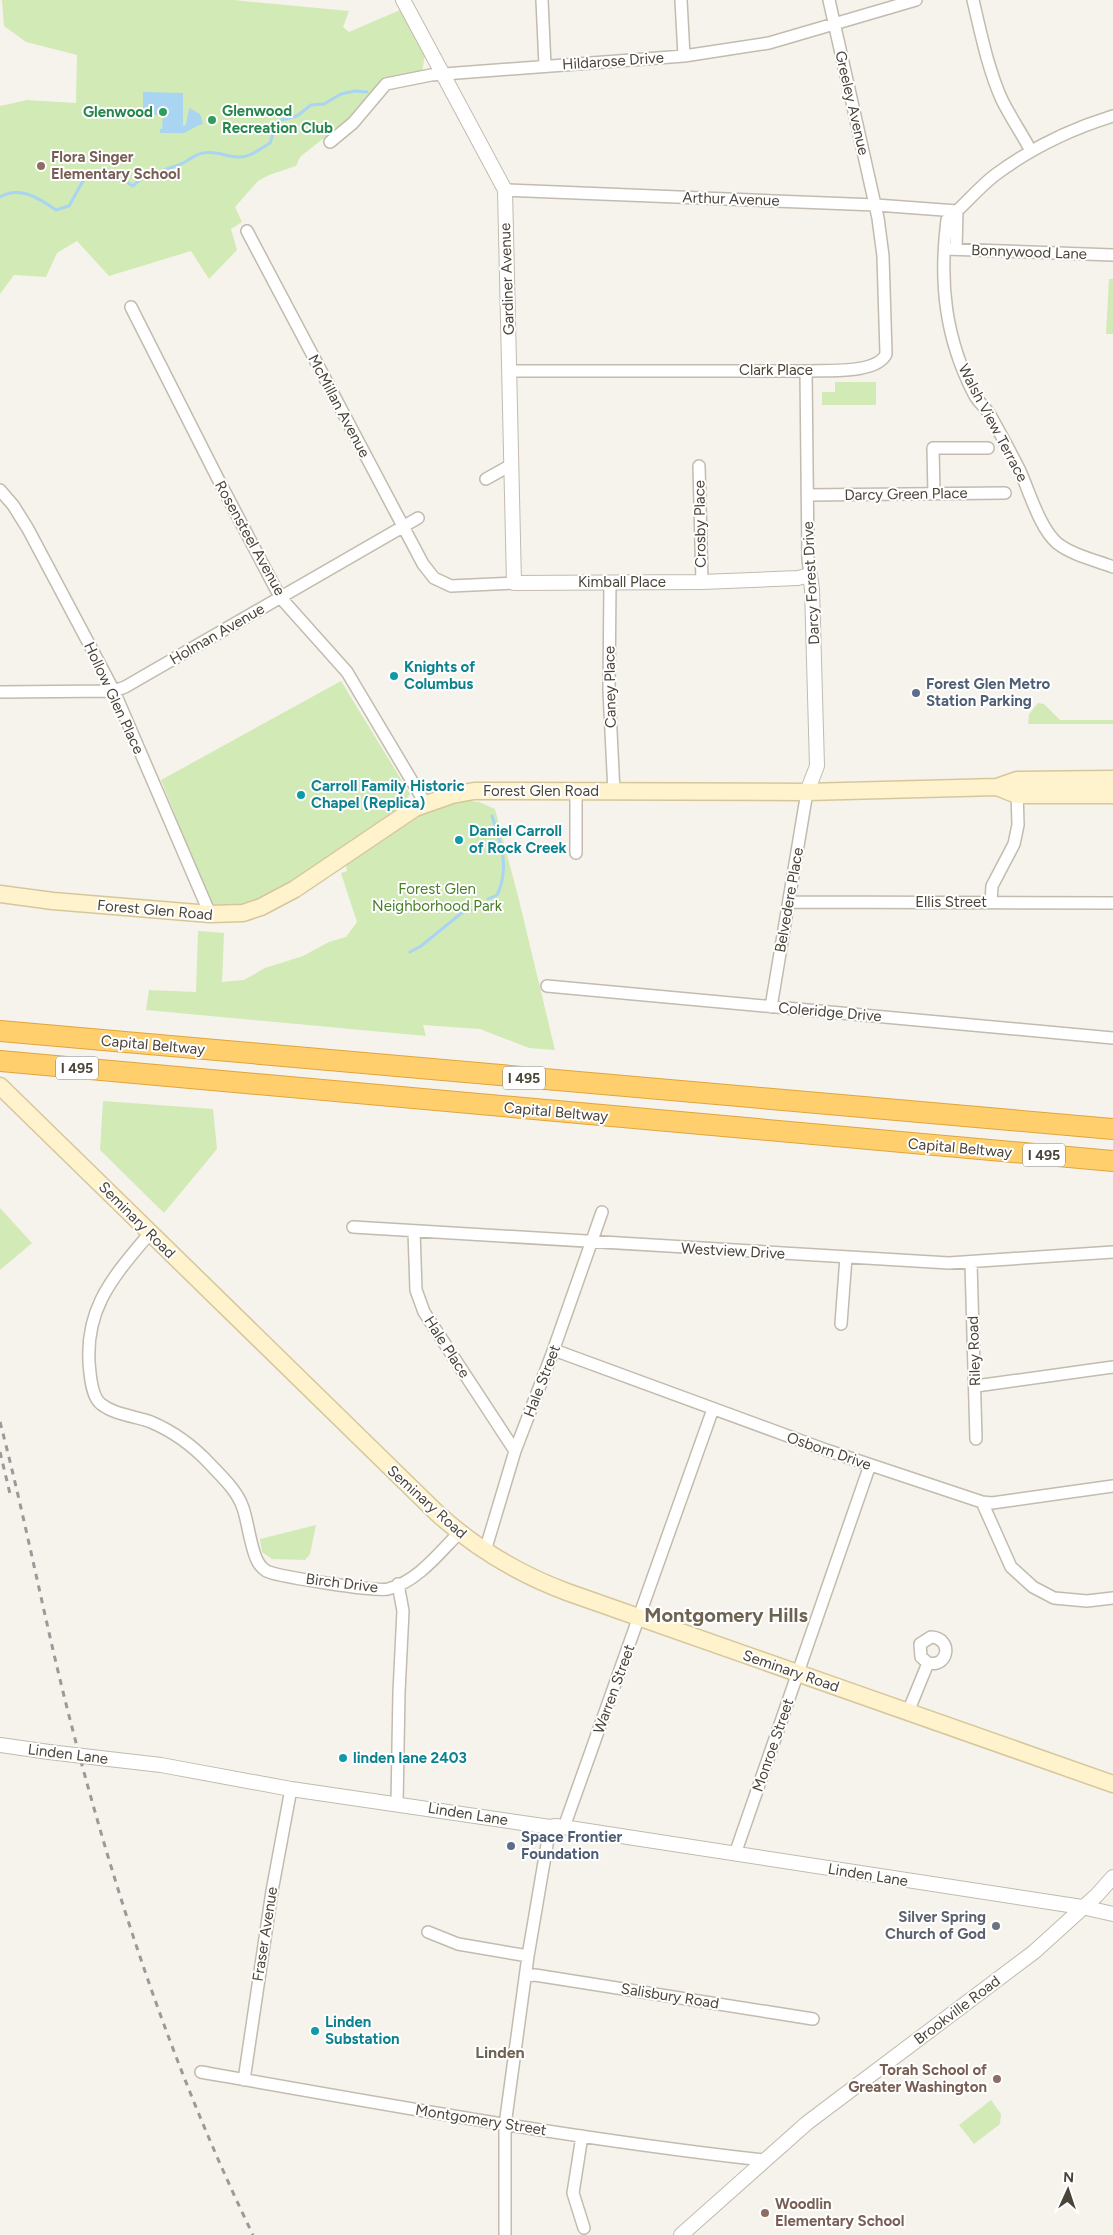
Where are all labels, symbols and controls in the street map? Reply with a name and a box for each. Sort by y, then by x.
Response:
street label: Hildarose Drive [562,48,664,74]
street label: Greeley Avenue [831,49,873,157]
place label: Glenwood Recreation Club [222,102,333,137]
place label: Glenwood [83,103,153,121]
marker: Glenwood [157,106,169,118]
marker: Glenwood Recreation Club [206,114,218,126]
place label: Flora Singer Elementary School [51,148,181,183]
marker: Flora Singer Elementary School [35,160,47,172]
street label: Arthur Avenue [682,188,780,210]
street label: Gardiner Avenue [496,222,518,336]
street label: Bonnywood Lane [971,241,1087,263]
street label: McMillan Avenue [304,351,374,461]
street label: Clark Place [739,361,813,379]
street label: Walsh View Terrace [954,361,1032,485]
street label: Rosensteel Avenue [211,477,289,599]
street label: Crosby Place [690,480,710,568]
street label: Darcy Green Place [844,484,968,504]
street label: Darcy Forest Drive [799,521,823,645]
street label: Kimball Place [578,573,666,591]
street label: Holman Avenue [166,600,268,668]
street label: Hollow Glen Place [80,639,148,757]
street label: Caney Place [600,646,620,728]
place label: Knights of Columbus [404,658,475,693]
marker: Knights of Columbus [388,670,400,682]
place label: Forest Glen Metro Station Parking [926,675,1051,710]
marker: Forest Glen Metro Station Parking [910,687,922,699]
place label: Carroll Family Historic Chapel (Replica) [311,777,465,812]
street label: Forest Glen Road [483,782,599,800]
marker: Carroll Family Historic Chapel (Replica) [295,789,307,801]
place label: Daniel Carroll of Rock Creek [469,822,567,857]
marker: Daniel Carroll of Rock Creek [453,834,465,846]
street label: Belvedere Place [771,846,807,954]
park label: Forest Glen Neighborhood Park [372,880,503,915]
street label: Ellis Street [915,893,987,911]
street label: Forest Glen Road [96,896,214,924]
street label: Coleridge Drive [778,999,882,1025]
street label: Capital Beltway [100,1031,206,1059]
road number: I 495 [56,1056,98,1080]
road number: I 495 [503,1066,545,1090]
street label: Capital Beltway [503,1098,609,1126]
street label: Capital Beltway [907,1134,1013,1162]
road number: I 495 [1023,1144,1065,1166]
street label: Seminary Road [95,1178,179,1262]
street label: Westview Drive [681,1239,785,1263]
street label: Hale Place [420,1313,474,1381]
street label: Riley Road [964,1316,984,1386]
street label: Hale Street [520,1342,564,1420]
street label: Osborn Drive [784,1428,874,1474]
street label: Seminary Road [383,1462,471,1542]
street label: Birch Drive [305,1570,379,1596]
district label: Montgomery Hills [644,1603,808,1627]
street label: Warren Street [589,1642,639,1736]
street label: Seminary Road [740,1646,842,1696]
street label: Monroe Street [749,1696,797,1794]
street label: Linden Lane [27,1740,109,1768]
place label: linden lane 2403 [353,1749,467,1767]
marker: linden lane 2403 [337,1752,349,1764]
street label: Linden Lane [427,1799,509,1829]
place label: Space Frontier Foundation [521,1828,623,1863]
marker: Space Frontier Foundation [505,1840,517,1852]
street label: Linden Lane [827,1860,909,1890]
street label: Fraser Avenue [249,1885,281,1983]
place label: Silver Spring Church of God [885,1908,986,1943]
marker: Silver Spring Church of God [990,1920,1002,1932]
street label: Brookville Road [910,1972,1004,2048]
street label: Salisbury Road [620,1979,720,2013]
place label: Linden Substation [325,2013,400,2048]
marker: Linden Substation [309,2025,321,2037]
district label: Linden [475,2043,525,2062]
place label: Torah School of Greater Washington [848,2061,987,2096]
marker: Torah School of Greater Washington [991,2073,1003,2085]
street label: Montgomery Street [414,2101,548,2139]
north arrow [1043,2165,1093,2215]
text: N [1063,2169,1075,2186]
place label: Woodlin Elementary School [775,2195,905,2230]
marker: Woodlin Elementary School [759,2207,771,2219]

